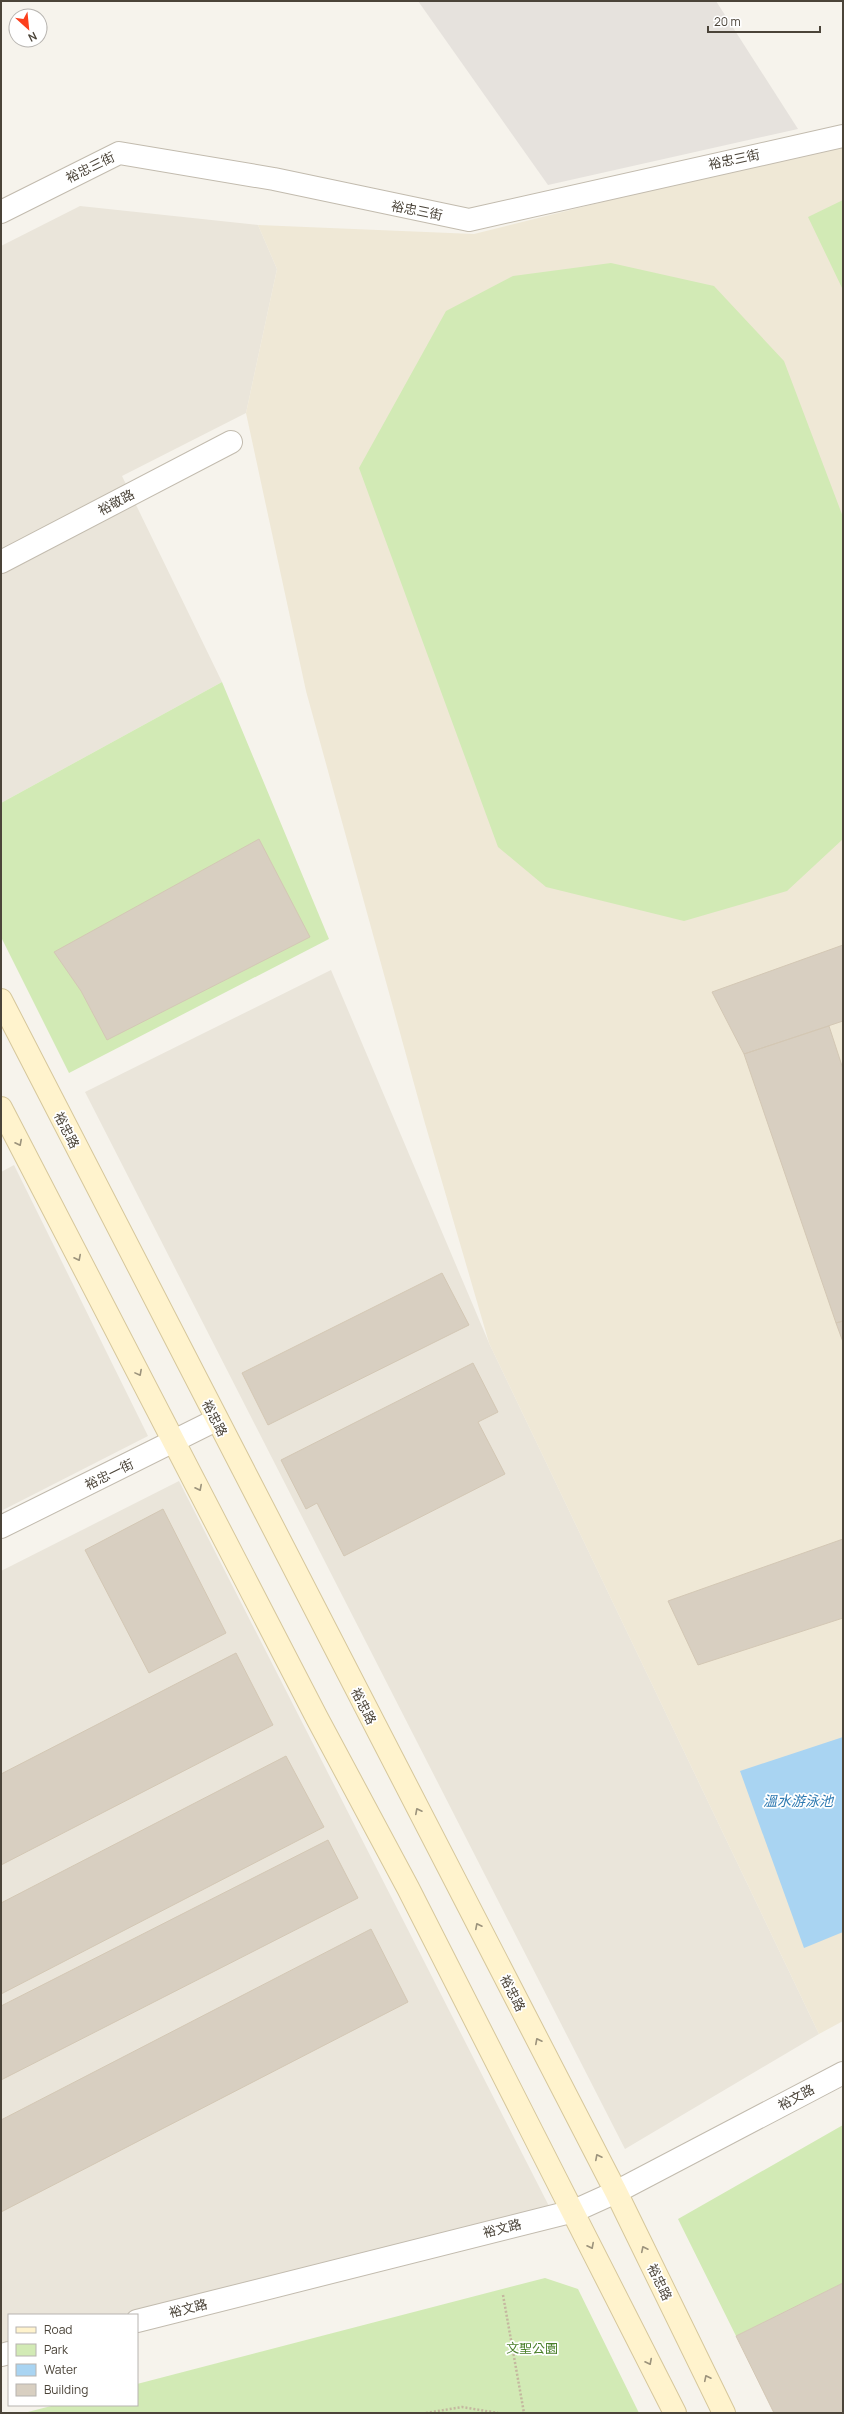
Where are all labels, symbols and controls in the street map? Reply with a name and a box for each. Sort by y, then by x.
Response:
north arrow [8,8,48,48]
scale bar [708,8,820,34]
text: 20 m [714,13,741,30]
text: N [26,29,40,46]
street label: 裕忠三街 [707,145,761,173]
street label: 裕忠三街 [63,148,117,186]
street label: 裕忠三街 [390,196,444,224]
street label: 裕敬路 [95,485,137,519]
street label: 裕忠路 [50,1109,84,1151]
one-way arrow [14,1138,21,1146]
one-way arrow [74,1254,81,1261]
one-way arrow [134,1369,142,1376]
street label: 裕忠路 [198,1397,232,1439]
street label: 裕忠一街 [82,1455,136,1493]
one-way arrow [194,1484,202,1492]
street label: 裕忠路 [347,1685,381,1727]
water label: 溫水游泳池 [763,1791,835,1810]
one-way arrow [416,1807,423,1815]
one-way arrow [475,1923,483,1930]
street label: 裕忠路 [496,1972,530,2014]
one-way arrow [535,2038,543,2046]
street label: 裕文路 [775,2080,817,2114]
one-way arrow [595,2154,602,2161]
street label: 裕文路 [481,2215,523,2241]
one-way arrow [586,2241,594,2249]
one-way arrow [641,2245,648,2253]
street label: 裕忠路 [643,2261,677,2303]
street label: 裕文路 [167,2295,209,2321]
legend [8,2314,138,2406]
text: Road [44,2321,72,2338]
park label: 文聖公園 [506,2339,558,2357]
text: Park [44,2341,69,2358]
one-way arrow [645,2358,652,2365]
text: Water [44,2361,78,2378]
one-way arrow [704,2375,712,2382]
text: Building [44,2381,88,2398]

